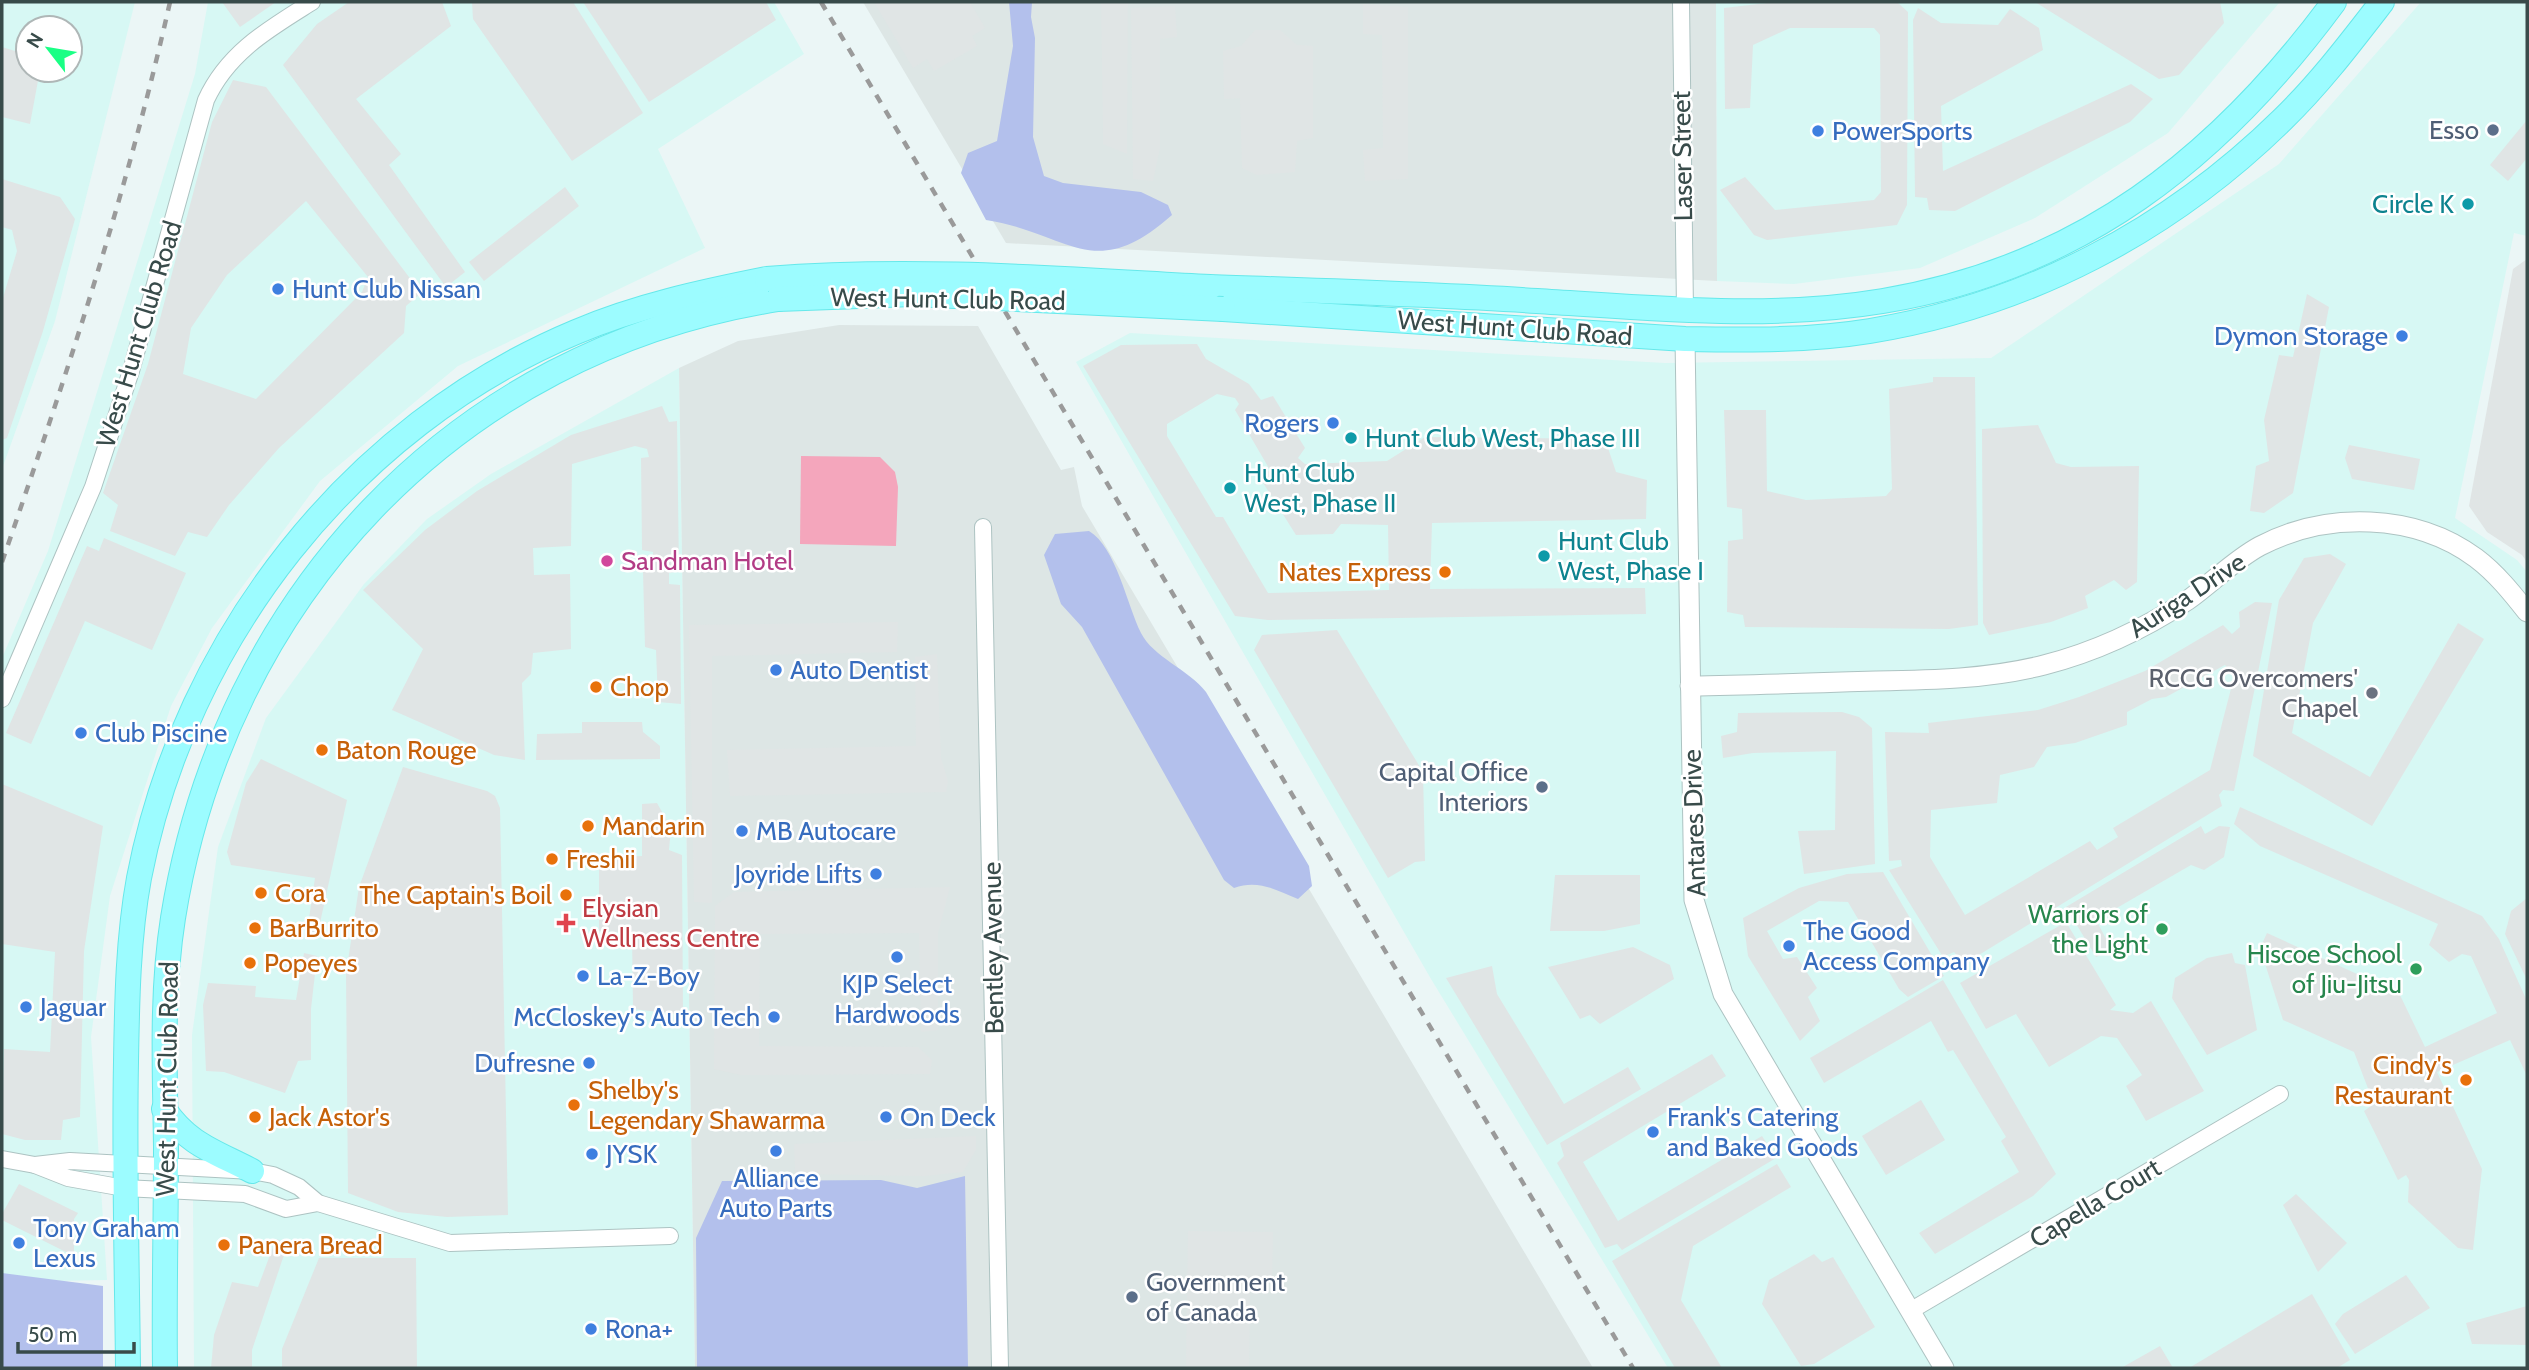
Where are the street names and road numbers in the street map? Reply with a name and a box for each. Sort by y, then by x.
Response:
street label: Laser Street [1665,90,1699,222]
street label: West Hunt Club Road [89,217,189,451]
street label: West Hunt Club Road [830,281,1066,317]
street label: West Hunt Club Road [1396,304,1634,352]
street label: Auriga Drive [2123,545,2251,645]
street label: Antares Drive [1675,749,1713,897]
street label: Bentley Avenue [975,861,1011,1035]
street label: West Hunt Club Road [149,961,185,1197]
street label: Capella Court [2024,1151,2167,1255]

